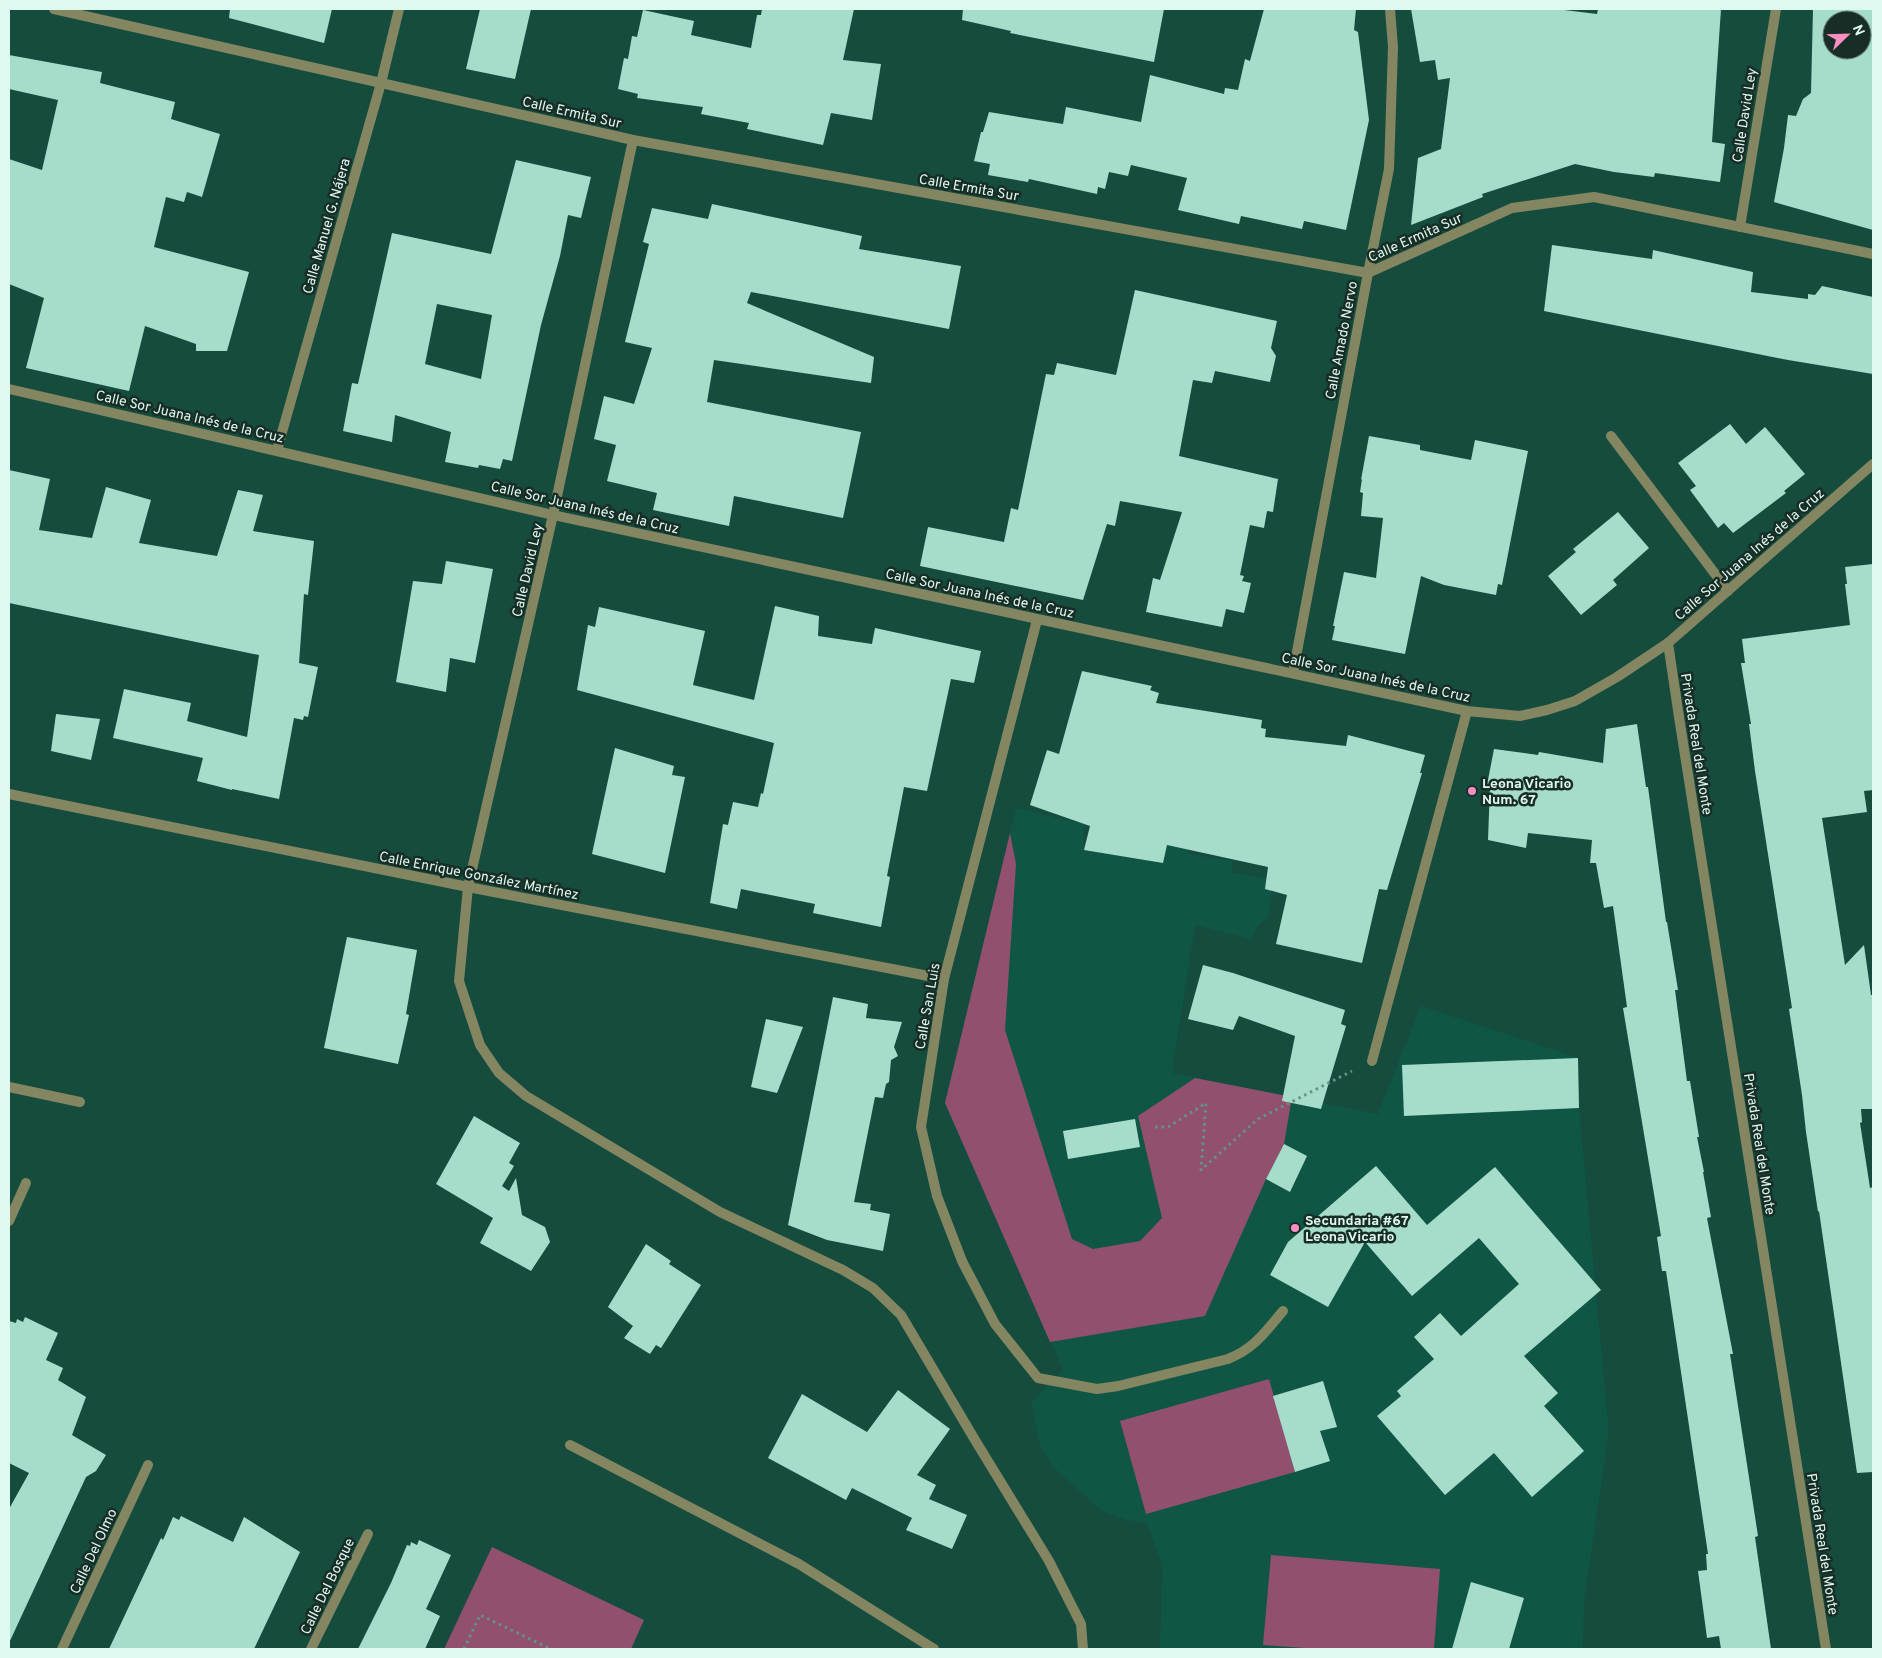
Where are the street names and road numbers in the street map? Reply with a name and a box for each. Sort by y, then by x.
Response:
street label: Calle David Ley [1730,67,1761,164]
street label: Calle Ermita Sur [520,94,623,133]
street label: Calle Manuel G. Nájera [300,157,355,296]
street label: Calle Ermita Sur [917,171,1021,206]
street label: Calle Ermita Sur [1366,210,1466,267]
street label: Calle Amado Nervo [1323,280,1362,401]
street label: Calle Sor Juana Inés de la Cruz [94,388,285,447]
street label: Calle Sor Juana Inés de la Cruz [489,479,680,538]
street label: Calle Sor Juana Inés de la Cruz [1672,485,1828,625]
street label: Calle David Ley [509,522,547,619]
street label: Calle Sor Juana Inés de la Cruz [884,566,1076,623]
street label: Calle Sor Juana Inés de la Cruz [1280,650,1472,707]
street label: Privada Real del Monte [1676,672,1715,816]
street label: Calle Enrique González Martínez [377,849,580,904]
street label: Calle San Luis [913,962,944,1051]
street label: Privada Real del Monte [1739,1072,1778,1216]
street label: Privada Real del Monte [1802,1472,1841,1616]
street label: Calle Del Olmo [67,1506,122,1597]
street label: Calle Del Bosque [298,1536,359,1638]

